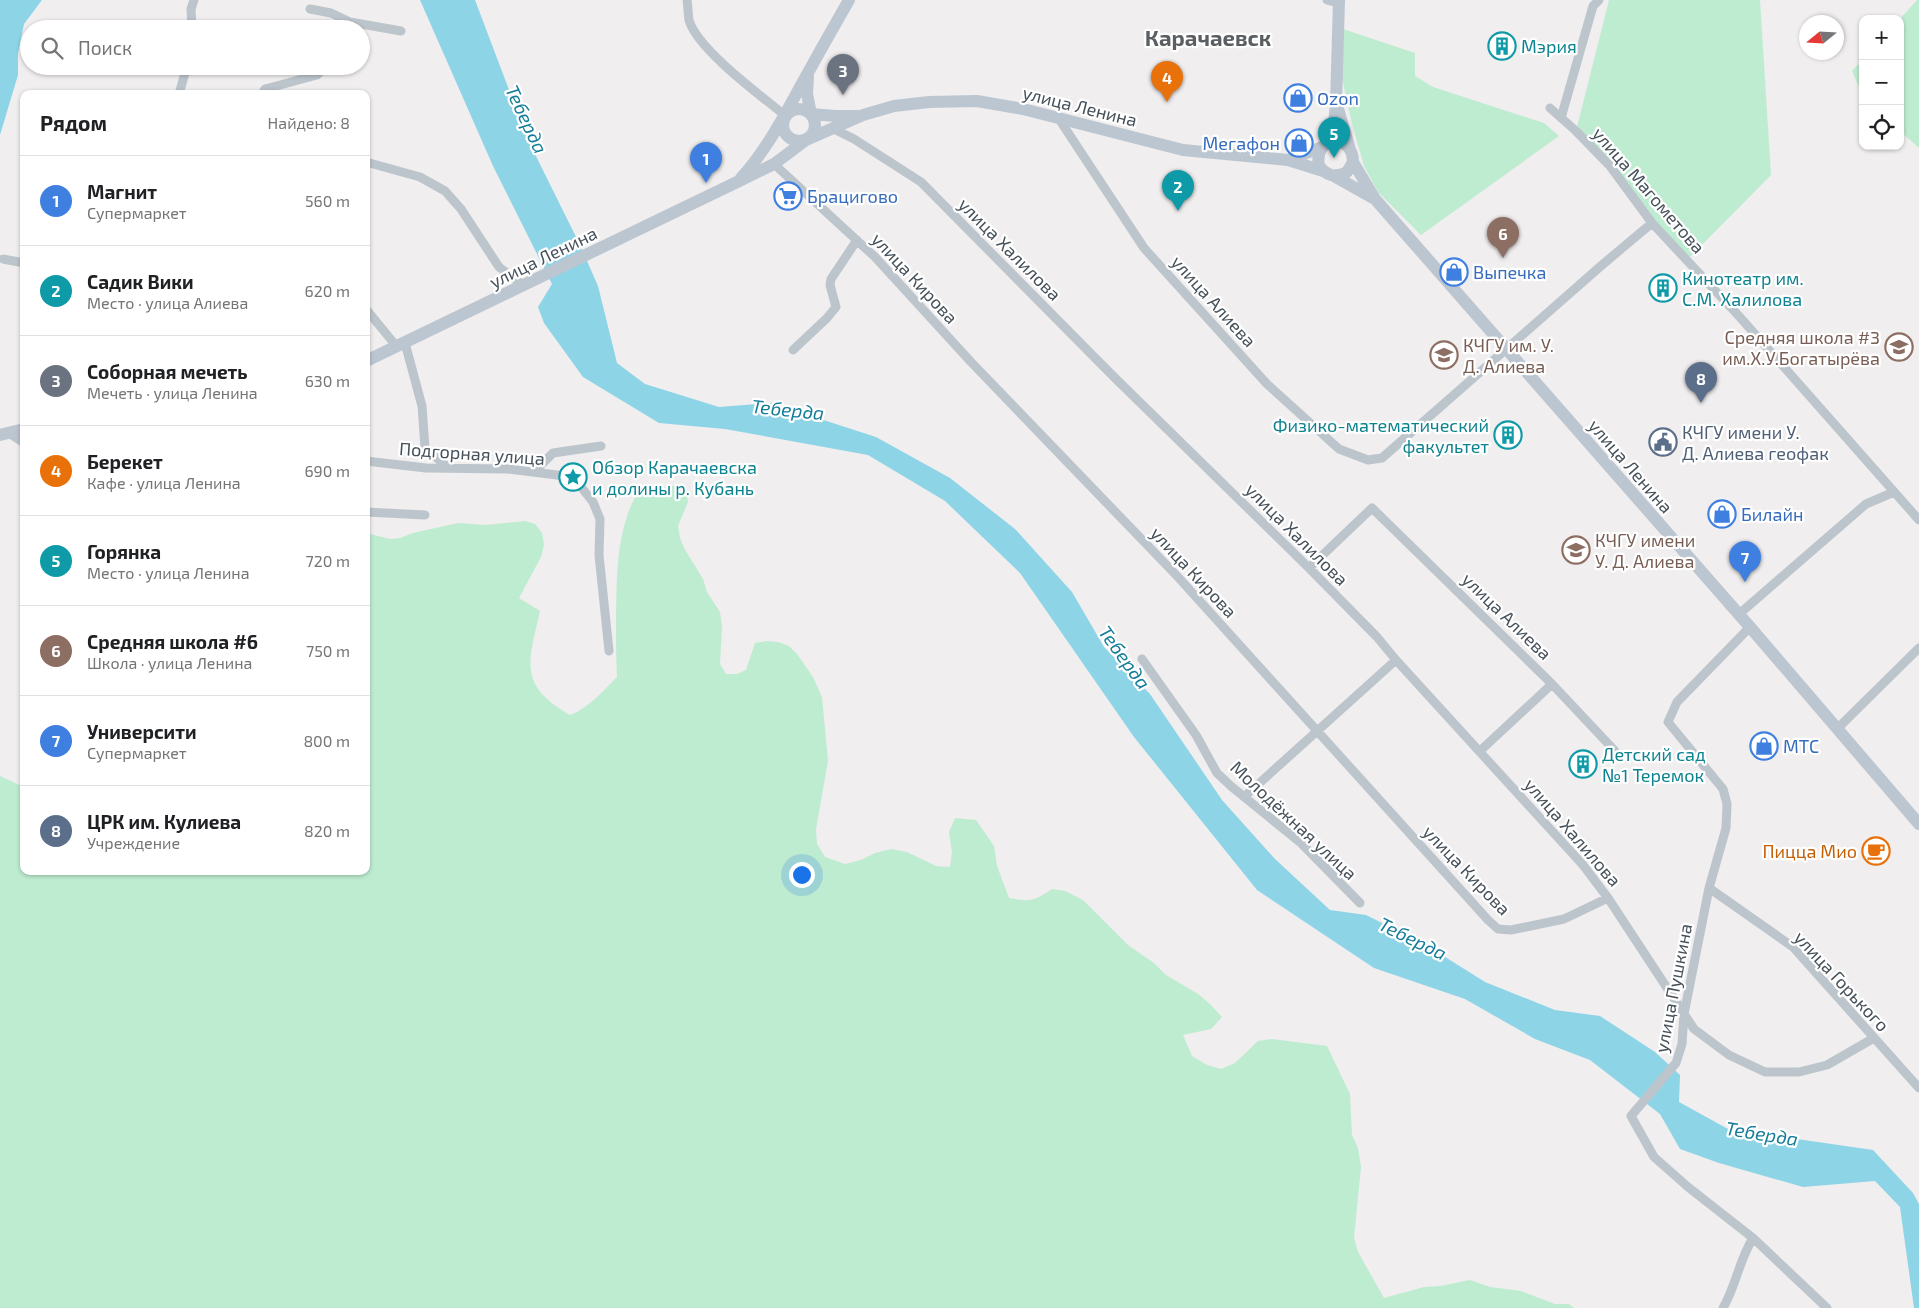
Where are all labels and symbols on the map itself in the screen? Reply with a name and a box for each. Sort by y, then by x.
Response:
north arrow [1799,15,1844,60]
district label: Карачаевск [1145,24,1271,50]
building icon: Мэрия [1487,31,1517,61]
place label: Мэрия [1521,35,1577,57]
pin: 3 [827,54,859,95]
pin: 4 [1151,61,1183,102]
water label: Теберда [501,81,553,157]
street label: улица Ленина [1020,81,1140,131]
shop icon: Ozon [1283,83,1313,113]
place label: Ozon [1317,87,1359,109]
pin: 5 [1318,117,1350,158]
street label: улица Магометова [1588,122,1710,258]
shop icon: Мегафон [1284,128,1314,158]
place label: Мегафон [1203,132,1280,154]
pin: 1 [690,142,722,183]
pin: 2 [1162,170,1194,211]
supermarket icon: Брацигово [773,181,803,211]
place label: Брацигово [807,185,898,207]
street label: улица Халилова [954,193,1066,305]
pin: 6 [1487,217,1519,258]
street label: улица Ленина [486,221,600,293]
street label: улица Кирова [867,228,963,328]
street label: улица Алиева [1167,251,1261,351]
shop icon: Выпечка [1439,257,1469,287]
place label: Выпечка [1473,261,1546,283]
place label: Кинотеатр им. С.М. Халилова [1682,267,1804,310]
building icon: Кинотеатр им. С.М. Халилова [1648,273,1678,303]
place label: Средняя школа #3 им.Х.У.Богатырёва [1722,326,1880,369]
school or university icon: Средняя школа #3 им.Х.У.Богатырёва [1884,332,1914,362]
place label: КЧГУ им. У. Д. Алиева [1463,334,1554,377]
school or university icon: КЧГУ им. У. Д. Алиева [1429,340,1459,370]
pin: 8 [1685,362,1717,403]
water label: Теберда [751,394,825,424]
place label: Физико-математический факультет [1273,414,1489,457]
street label: улица Ленина [1584,415,1678,517]
building icon: Физико-математический факультет [1493,420,1523,450]
place label: КЧГУ имени У. Д. Алиева геофак [1682,421,1829,464]
public building icon: КЧГУ имени У. Д. Алиева геофак [1648,427,1678,457]
street label: Подгорная улица [398,437,546,469]
place label: Обзор Карачаевска и долины р. Кубань [592,456,757,499]
place icon: Обзор Карачаевска и долины р. Кубань [558,462,588,492]
street label: улица Халилова [1241,478,1353,590]
shop icon: Билайн [1707,499,1737,529]
place label: Билайн [1741,503,1803,525]
street label: улица Кирова [1146,522,1242,622]
place label: КЧГУ имени У. Д. Алиева [1595,529,1695,572]
school or university icon: КЧГУ имени У. Д. Алиева [1561,535,1591,565]
pin: 7 [1729,541,1761,582]
street label: улица Алиева [1458,568,1556,664]
water label: Теберда [1094,621,1156,693]
shop icon: МТС [1749,731,1779,761]
place label: МТС [1783,735,1819,757]
place label: Детский сад №1 Теремок [1602,743,1706,786]
building icon: Детский сад №1 Теремок [1568,749,1598,779]
street label: Молодёжная улица [1226,756,1362,884]
street label: улица Халилова [1520,773,1626,891]
street label: улица Кирова [1419,821,1515,919]
cafe icon: Пицца Мио [1861,836,1891,866]
place label: Пицца Мио [1762,840,1857,862]
your location [789,862,815,888]
water label: Теберда [1375,912,1451,964]
street label: улица Пушкина [1650,922,1696,1054]
street label: улица Горького [1790,926,1894,1036]
water label: Теберда [1724,1116,1800,1150]

